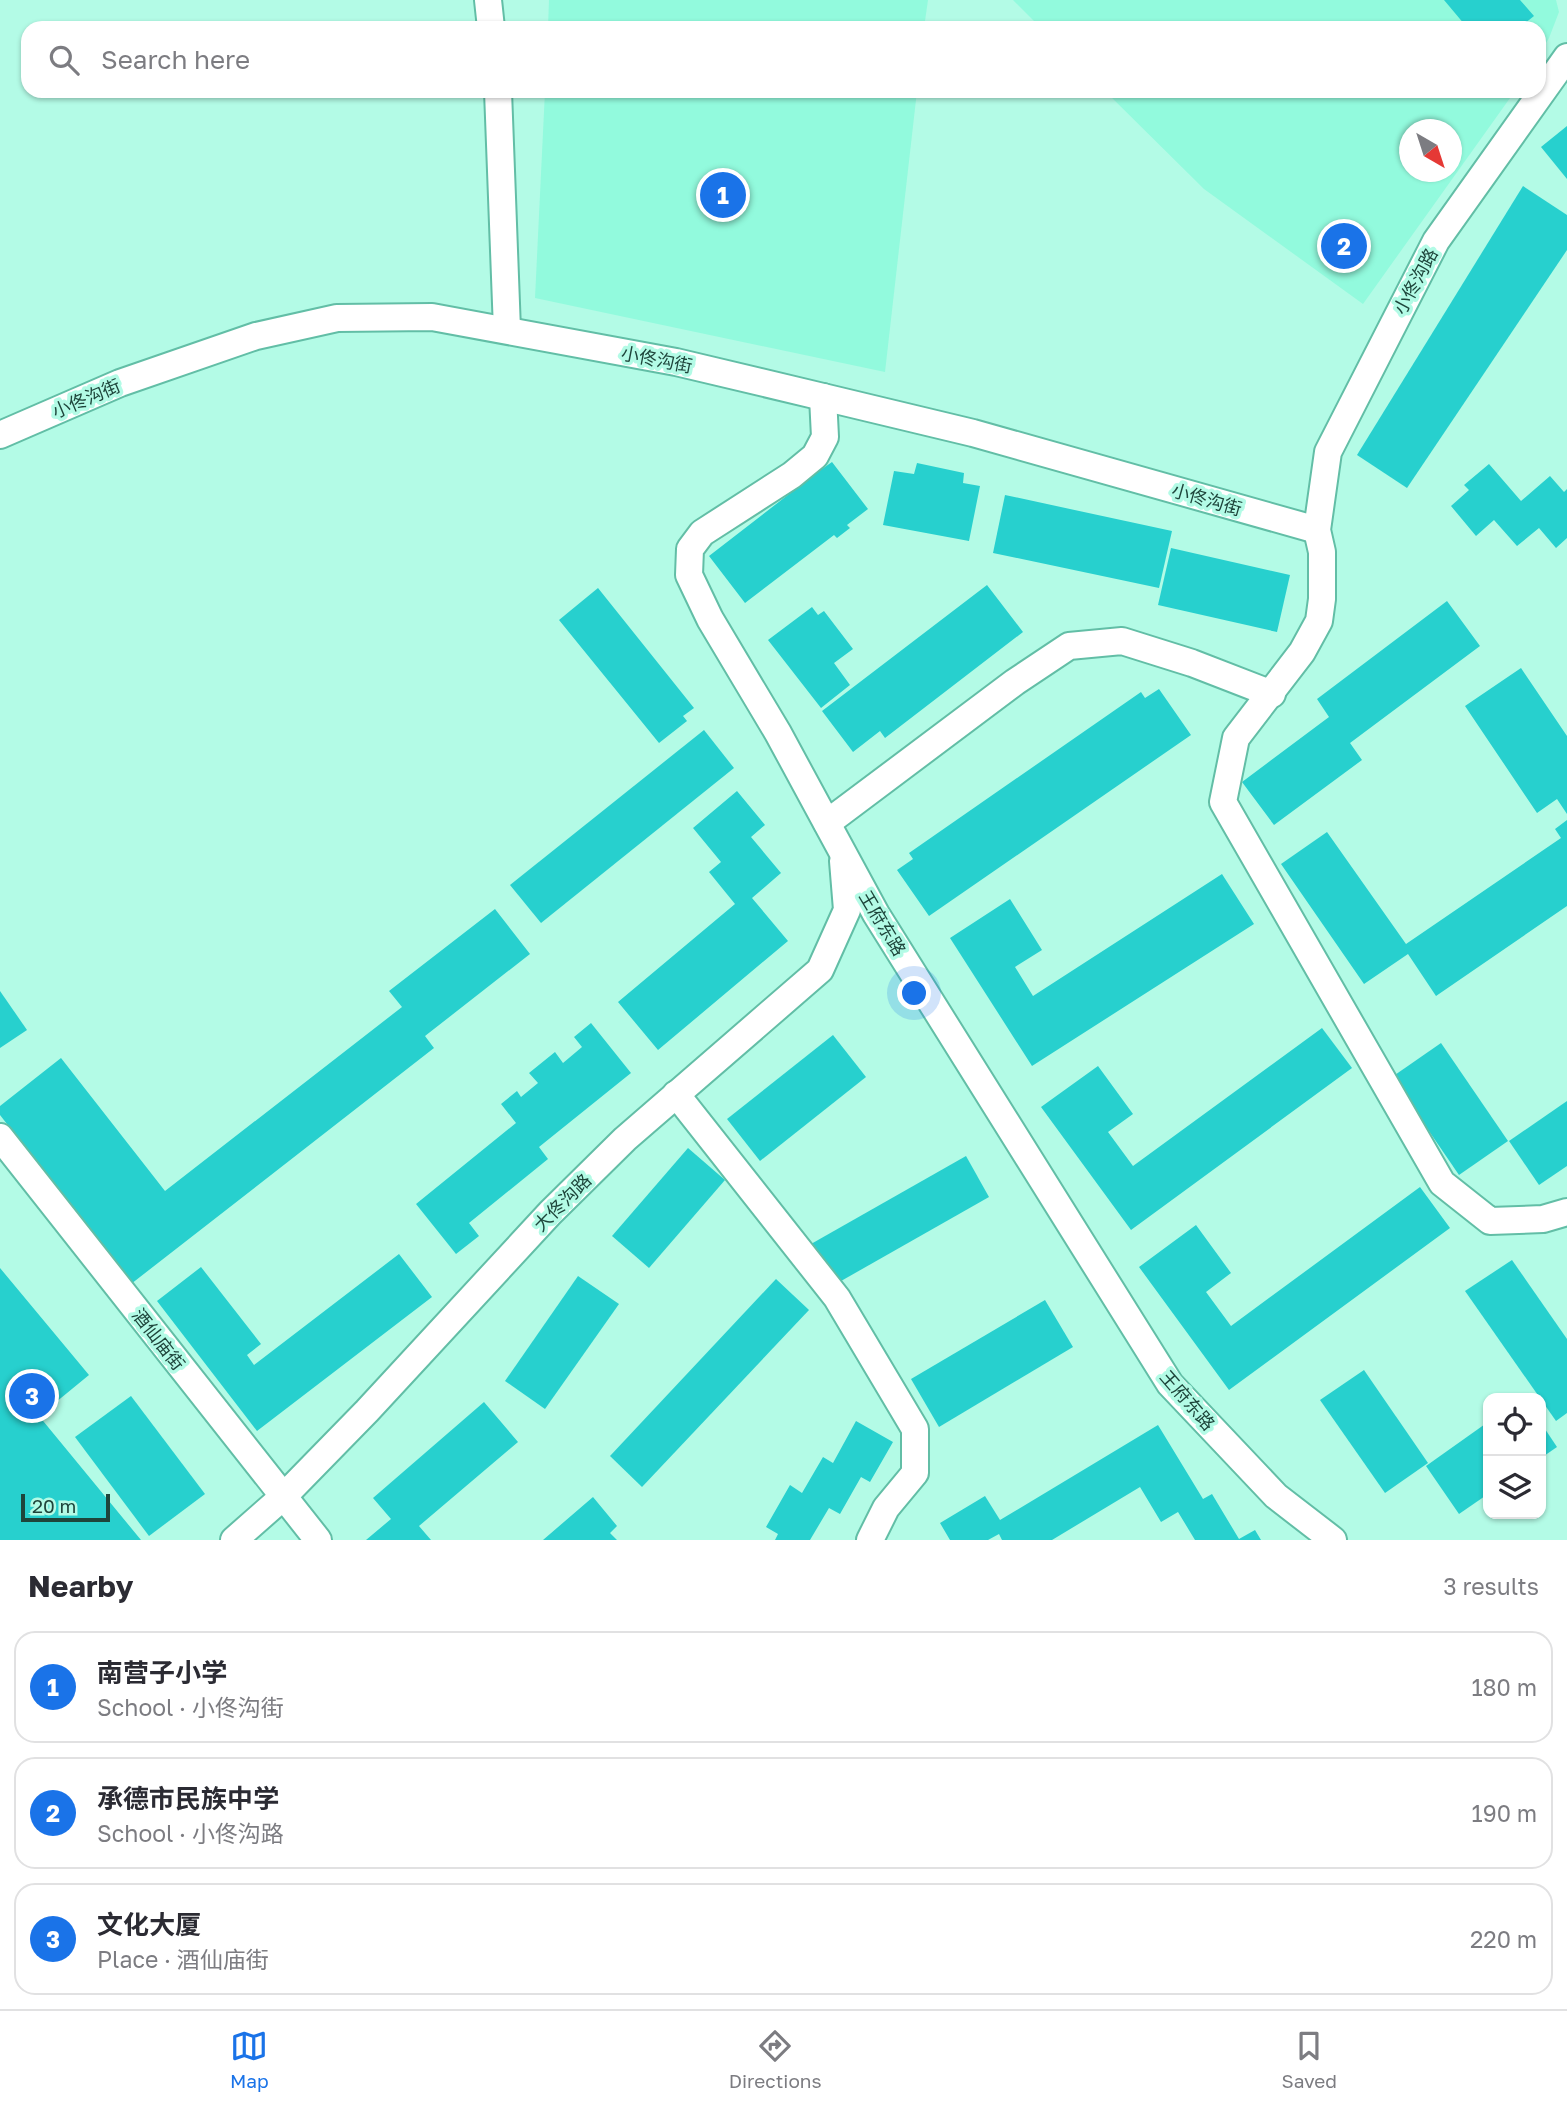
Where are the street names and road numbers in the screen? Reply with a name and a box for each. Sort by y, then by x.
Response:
street label: 小佟沟路 [1388,244,1442,318]
street label: 小佟沟街 [620,341,694,377]
street label: 小佟沟街 [49,374,123,422]
street label: 小佟沟街 [1169,479,1245,519]
street label: 王府东路 [855,886,911,960]
street label: 大佟沟路 [529,1169,595,1235]
street label: 酒仙庙街 [128,1304,190,1374]
street label: 王府东路 [1156,1366,1220,1434]

